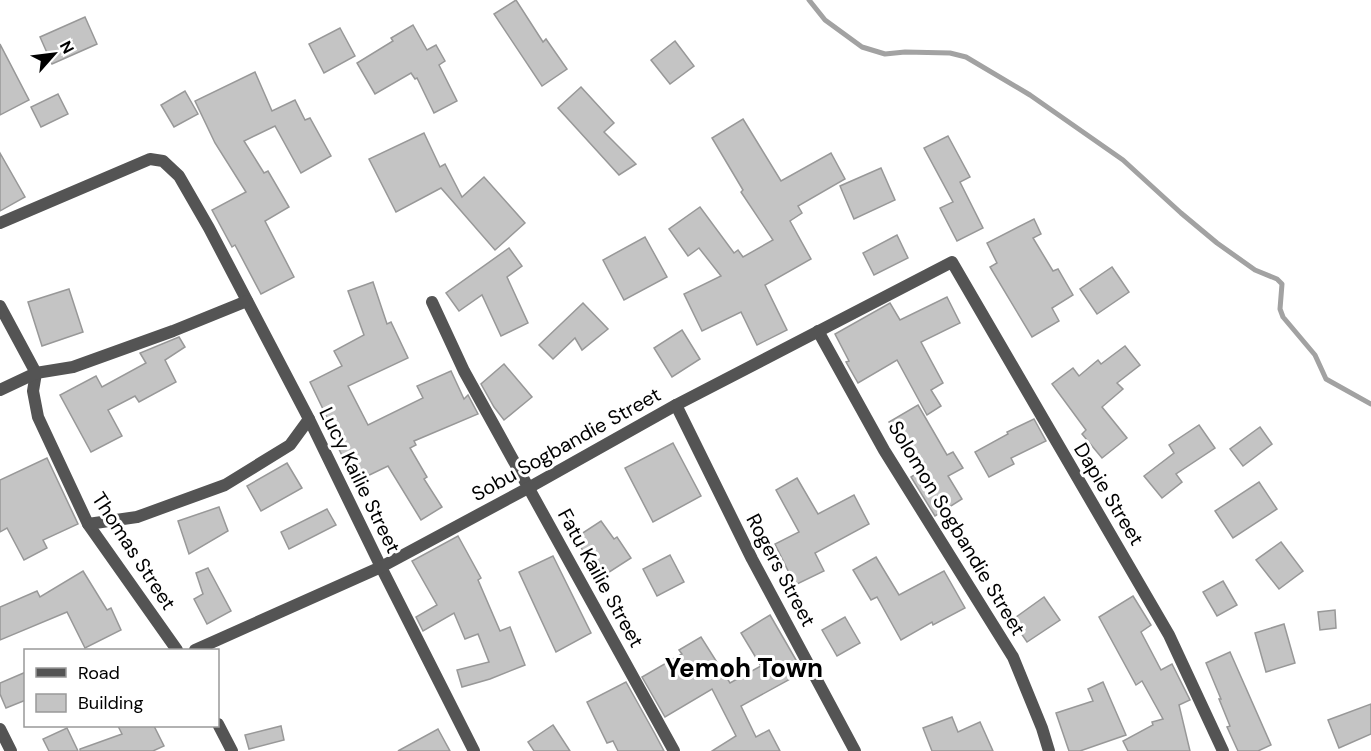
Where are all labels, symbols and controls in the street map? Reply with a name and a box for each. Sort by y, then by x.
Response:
north arrow [24,24,84,84]
text: N [55,37,79,57]
street label: Sobu Sogbandie Street [467,381,665,507]
street label: Lucy Kailie Street [313,403,407,557]
street label: Solomon Sogbandie Street [882,416,1032,640]
street label: Dapie Street [1068,438,1150,550]
street label: Thomas Street [86,487,182,615]
street label: Fatu Kailie Street [552,504,650,652]
street label: Rogers Street [740,509,822,631]
legend [24,649,219,727]
district label: Yemoh Town [665,651,823,685]
text: Road [78,661,120,685]
text: Building [78,691,143,715]

